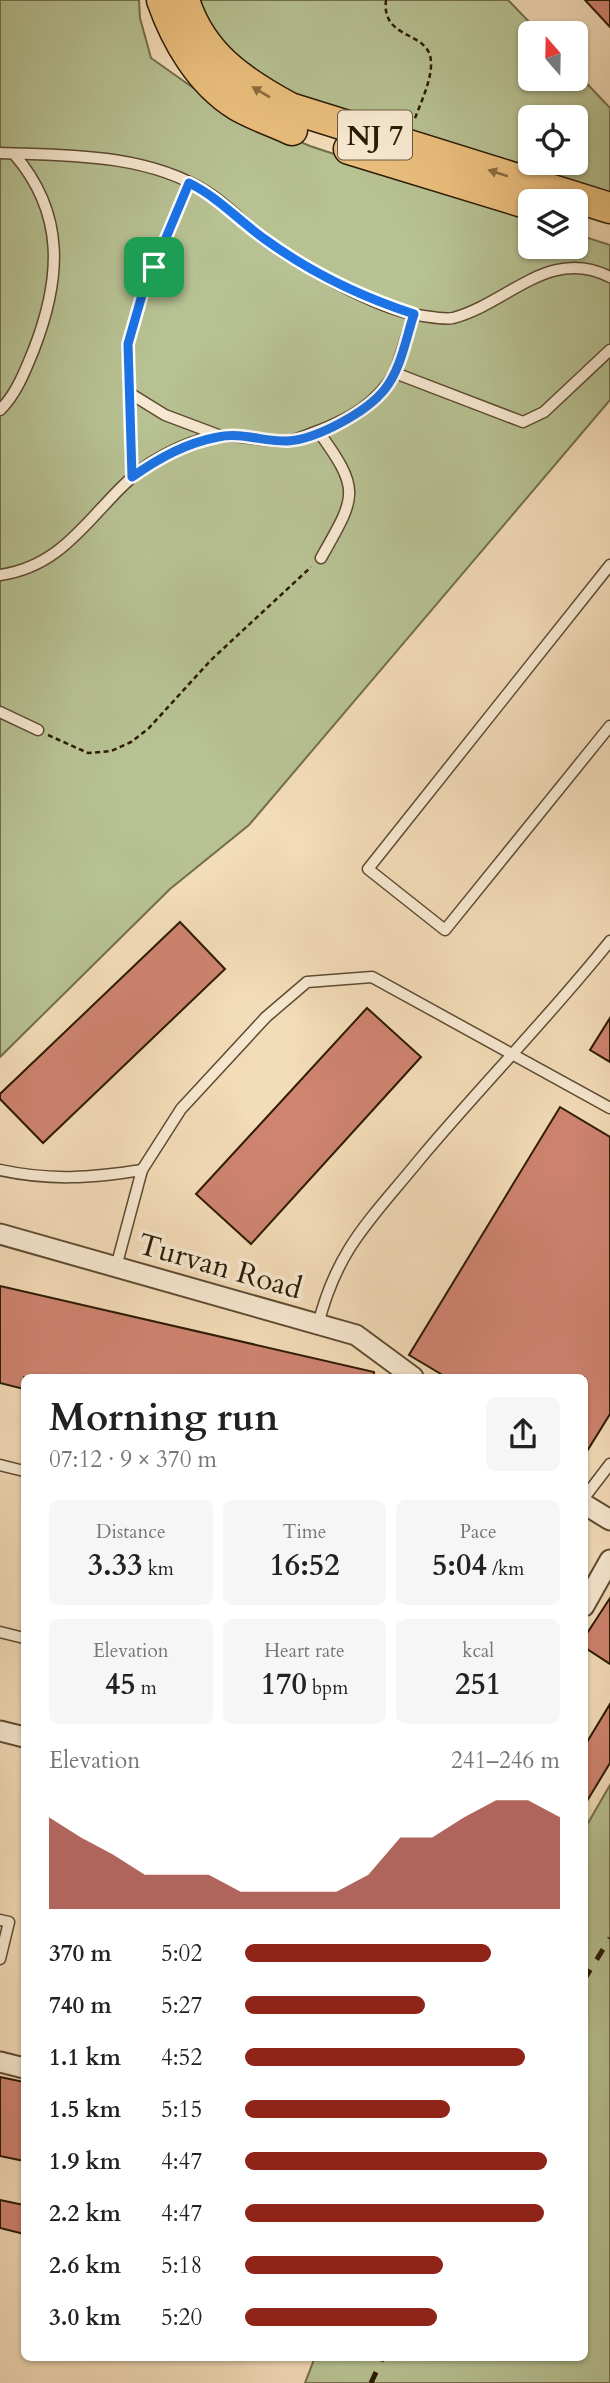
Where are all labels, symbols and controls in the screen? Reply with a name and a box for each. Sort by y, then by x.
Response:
north arrow [518,21,588,91]
map controls [518,21,588,259]
one-way arrow [251,85,270,98]
button: locate [518,105,588,175]
road number: NJ 7 [338,110,412,160]
one-way arrow [488,167,509,177]
button: layers [518,189,588,259]
pin [124,237,184,297]
icon: arrive [135,248,173,286]
street label: Turvan Road [133,1224,307,1309]
text: Morning run [49,1392,279,1444]
button: share [486,1397,560,1471]
text: 07:12 · 9 × 370 m [49,1444,217,1475]
text: Distance [96,1519,166,1545]
text: Time [283,1519,326,1545]
text: Pace [460,1519,497,1545]
text: 3.33 [88,1545,143,1586]
text: 16:52 [269,1545,340,1586]
text: 5:04 [432,1545,487,1586]
text: km [143,1556,174,1582]
text: /km [487,1556,524,1582]
text: Elevation [93,1638,169,1664]
text: Heart rate [264,1638,345,1664]
text: kcal [462,1638,494,1664]
text: 45 [105,1664,136,1705]
text: 170 [261,1664,307,1705]
text: 251 [455,1664,501,1705]
text: m [136,1675,157,1701]
text: bpm [307,1675,348,1701]
text: Elevation [49,1745,140,1776]
text: 241–246 m [451,1745,560,1776]
text: 370 m [49,1938,112,1969]
text: 5:02 [161,1938,202,1969]
text: 740 m [49,1990,112,2021]
text: 5:27 [161,1990,202,2021]
text: 1.1 km [49,2042,121,2073]
text: 4:52 [161,2042,202,2073]
text: 1.5 km [49,2094,121,2125]
text: 5:15 [161,2094,202,2125]
text: 1.9 km [49,2146,121,2177]
text: 4:47 [161,2146,202,2177]
text: 2.2 km [49,2198,121,2229]
text: 4:47 [161,2198,202,2229]
text: 2.6 km [49,2250,121,2281]
text: 5:18 [161,2250,202,2281]
text: 3.0 km [49,2302,121,2333]
text: 5:20 [161,2302,202,2333]

